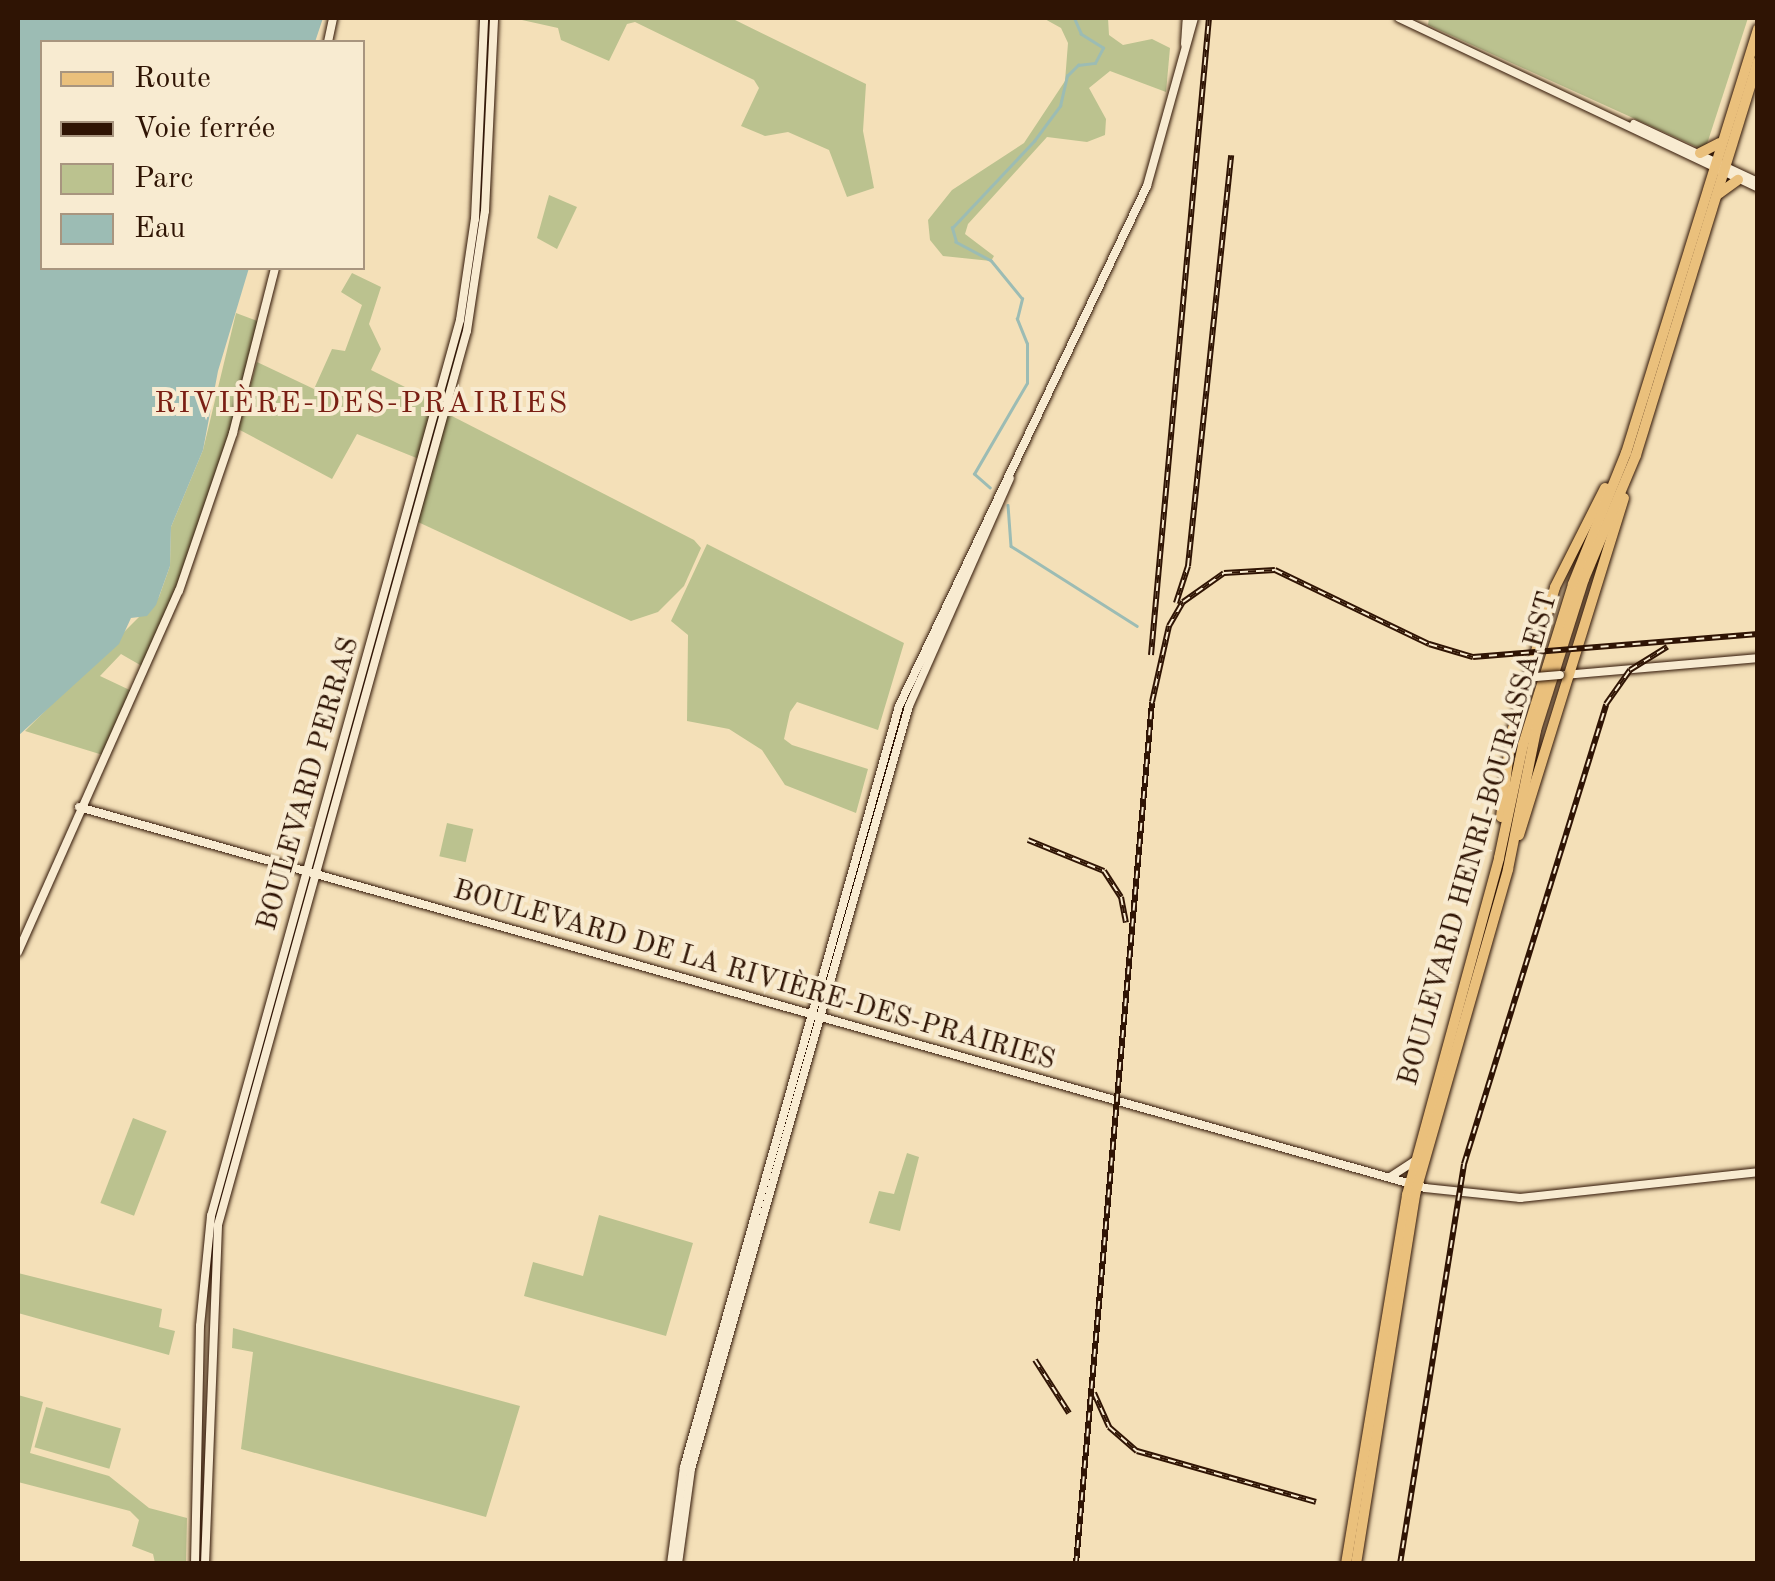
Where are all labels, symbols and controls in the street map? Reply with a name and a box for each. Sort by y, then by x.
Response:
legend [40,40,365,270]
text: Route [134,64,211,94]
text: Voie ferrée [134,114,275,144]
text: Parc [134,164,193,194]
text: Eau [134,214,186,244]
district label: RIVIÈRE-DES-PRAIRIES [154,386,570,422]
street label: BOULEVARD HENRI-BOURASSA EST [1392,588,1566,1090]
street label: BOULEVARD PERRAS [251,633,367,935]
street label: BOULEVARD DE LA RIVIÈRE-DES-PRAIRIES [449,874,1059,1078]

